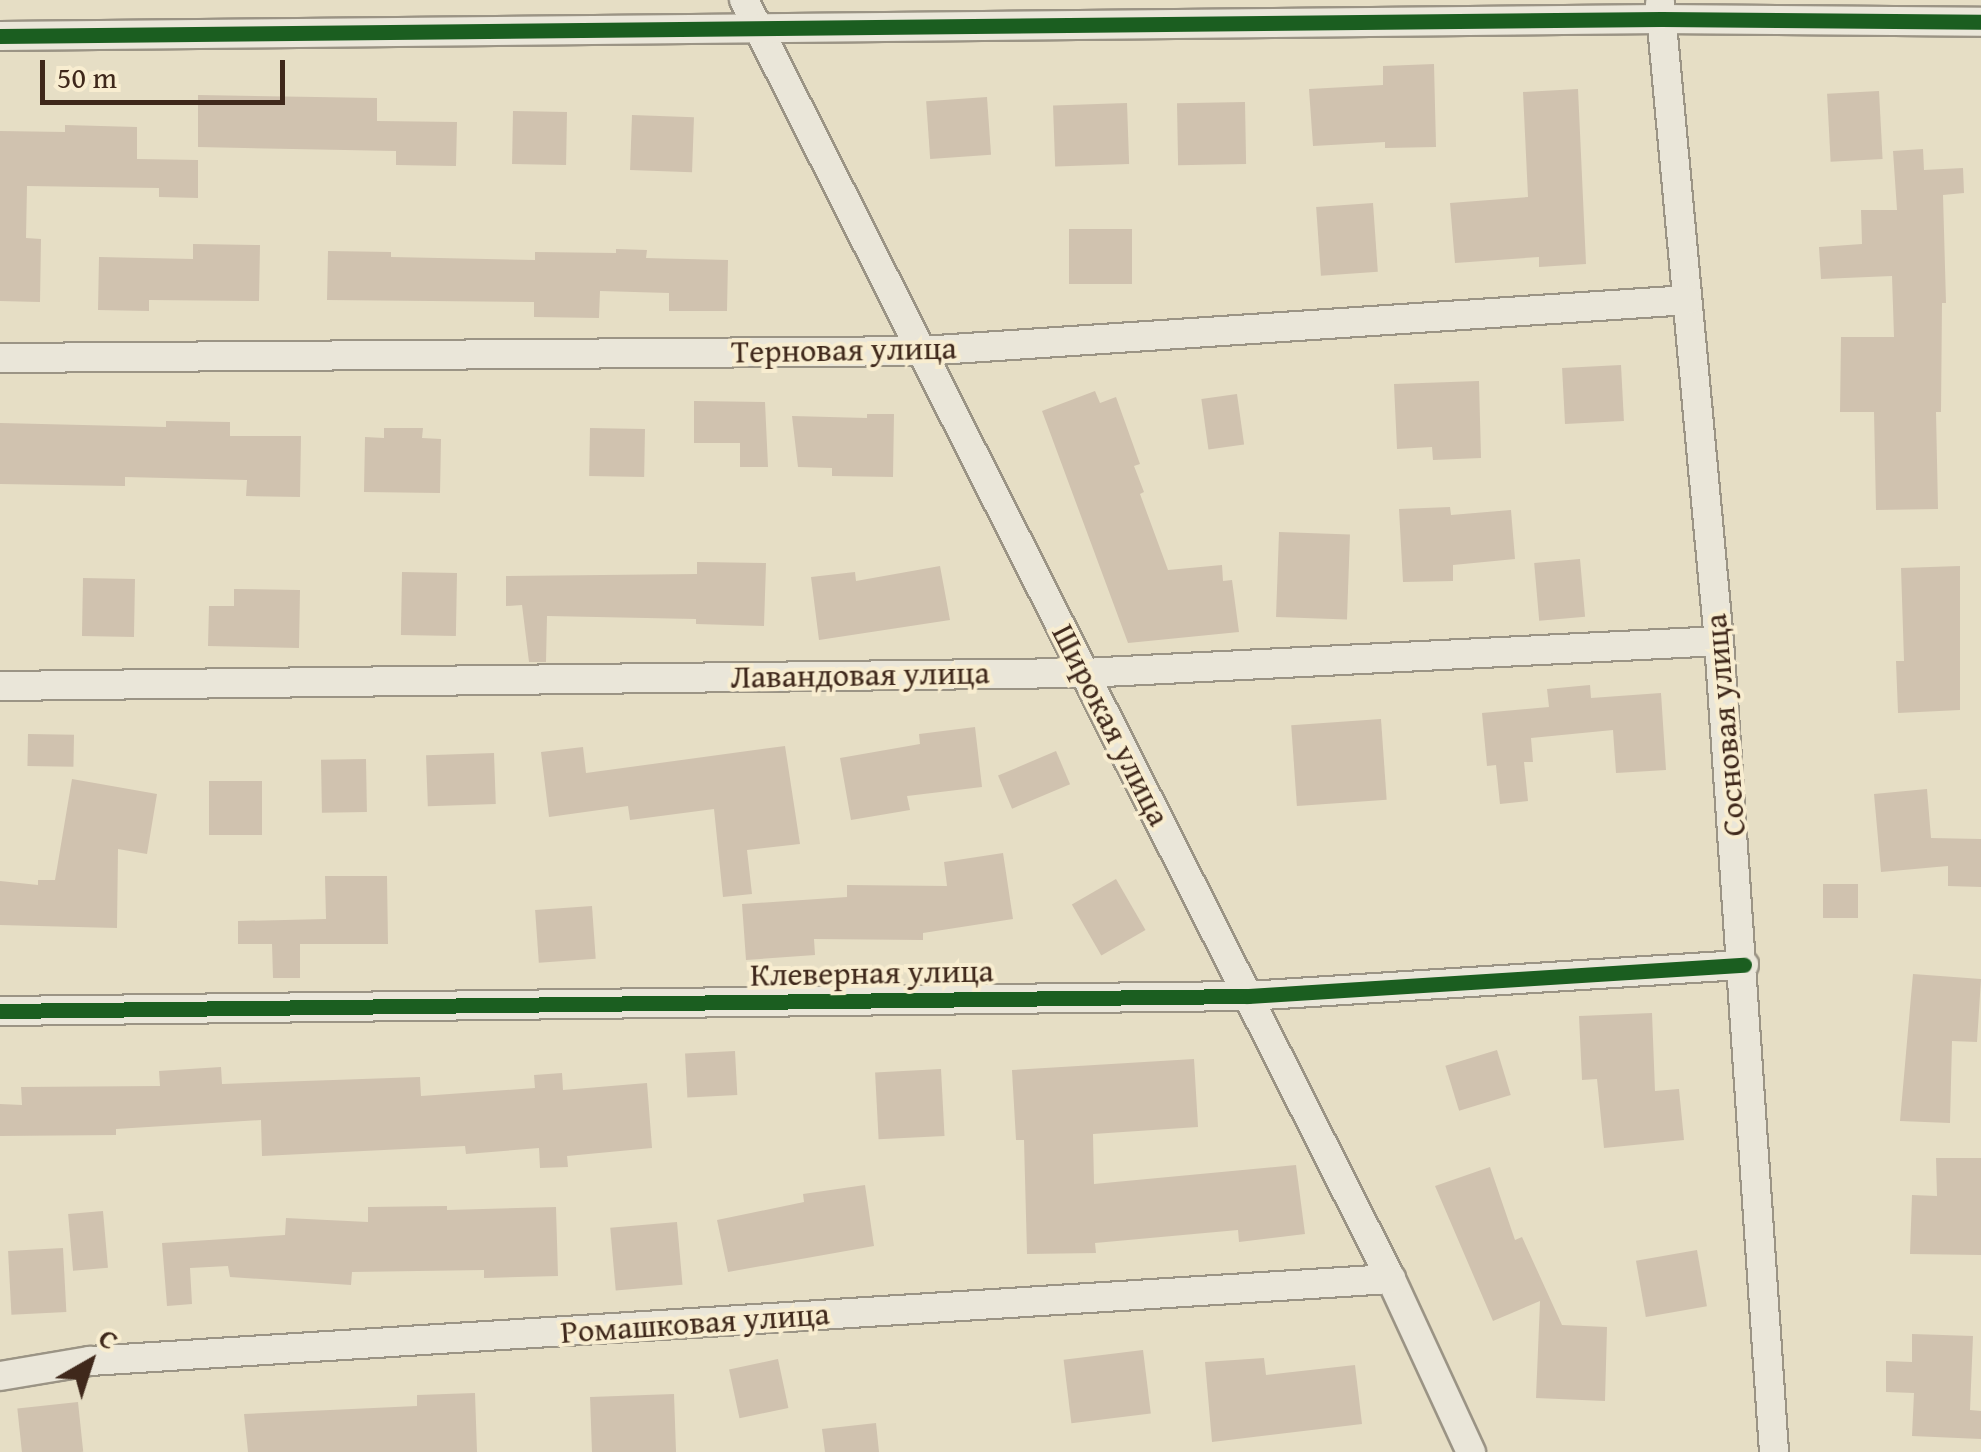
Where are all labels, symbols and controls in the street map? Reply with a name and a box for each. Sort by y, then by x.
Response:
scale bar [45,40,290,102]
text: 50 m [57,55,117,99]
street label: Терновая улица [731,329,957,371]
street label: Сосновая улица [1696,612,1754,838]
street label: Широкая улица [1044,618,1178,832]
street label: Лавандовая улица [730,654,990,696]
street label: Клеверная улица [750,952,994,994]
street label: Ромашковая улица [559,1294,831,1352]
north arrow [40,1312,140,1412]
text: С [90,1317,128,1359]

